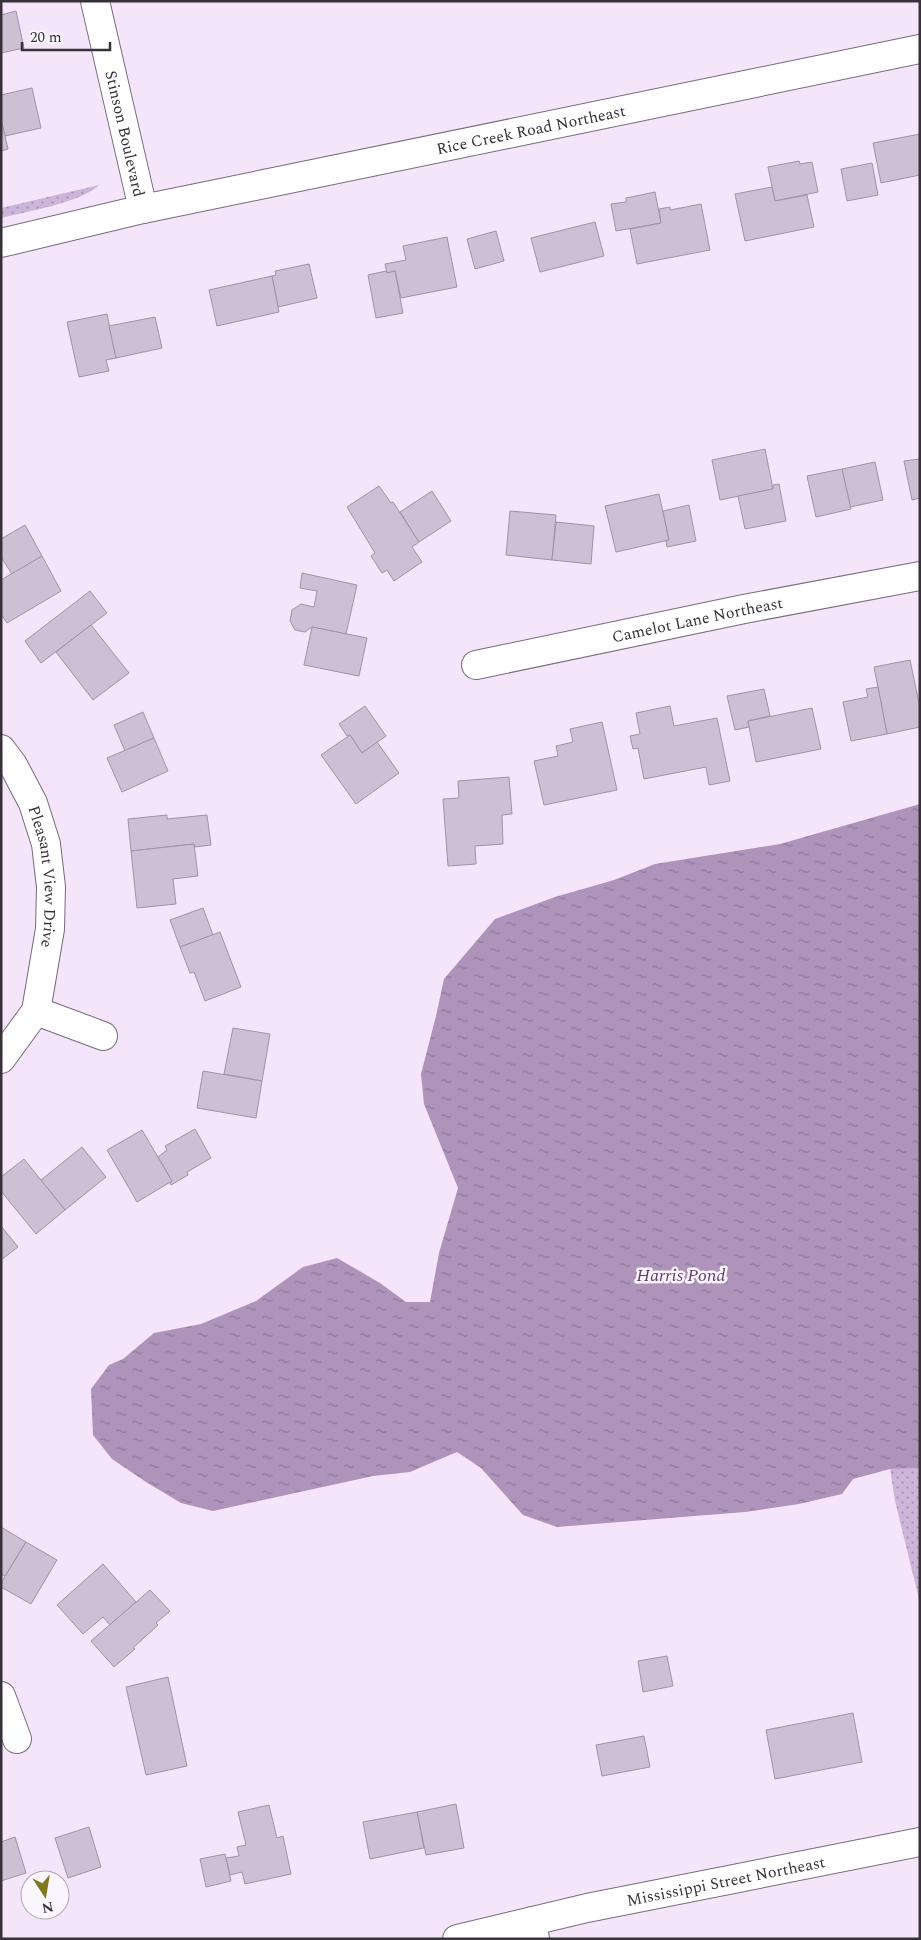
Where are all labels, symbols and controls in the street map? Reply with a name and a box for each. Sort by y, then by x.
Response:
scale bar [22,20,110,52]
text: 20 m [30,26,62,49]
street label: Stinson Boulevard [98,68,151,199]
street label: Rice Creek Road Northeast [434,99,628,161]
street label: Camelot Lane Northeast [610,591,785,649]
street label: Pleasant View Drive [21,802,62,949]
water label: Harris Pond [636,1262,726,1289]
street label: Mississippi Street Northeast [625,1850,828,1913]
north arrow [20,1870,70,1920]
text: N [40,1896,55,1919]

